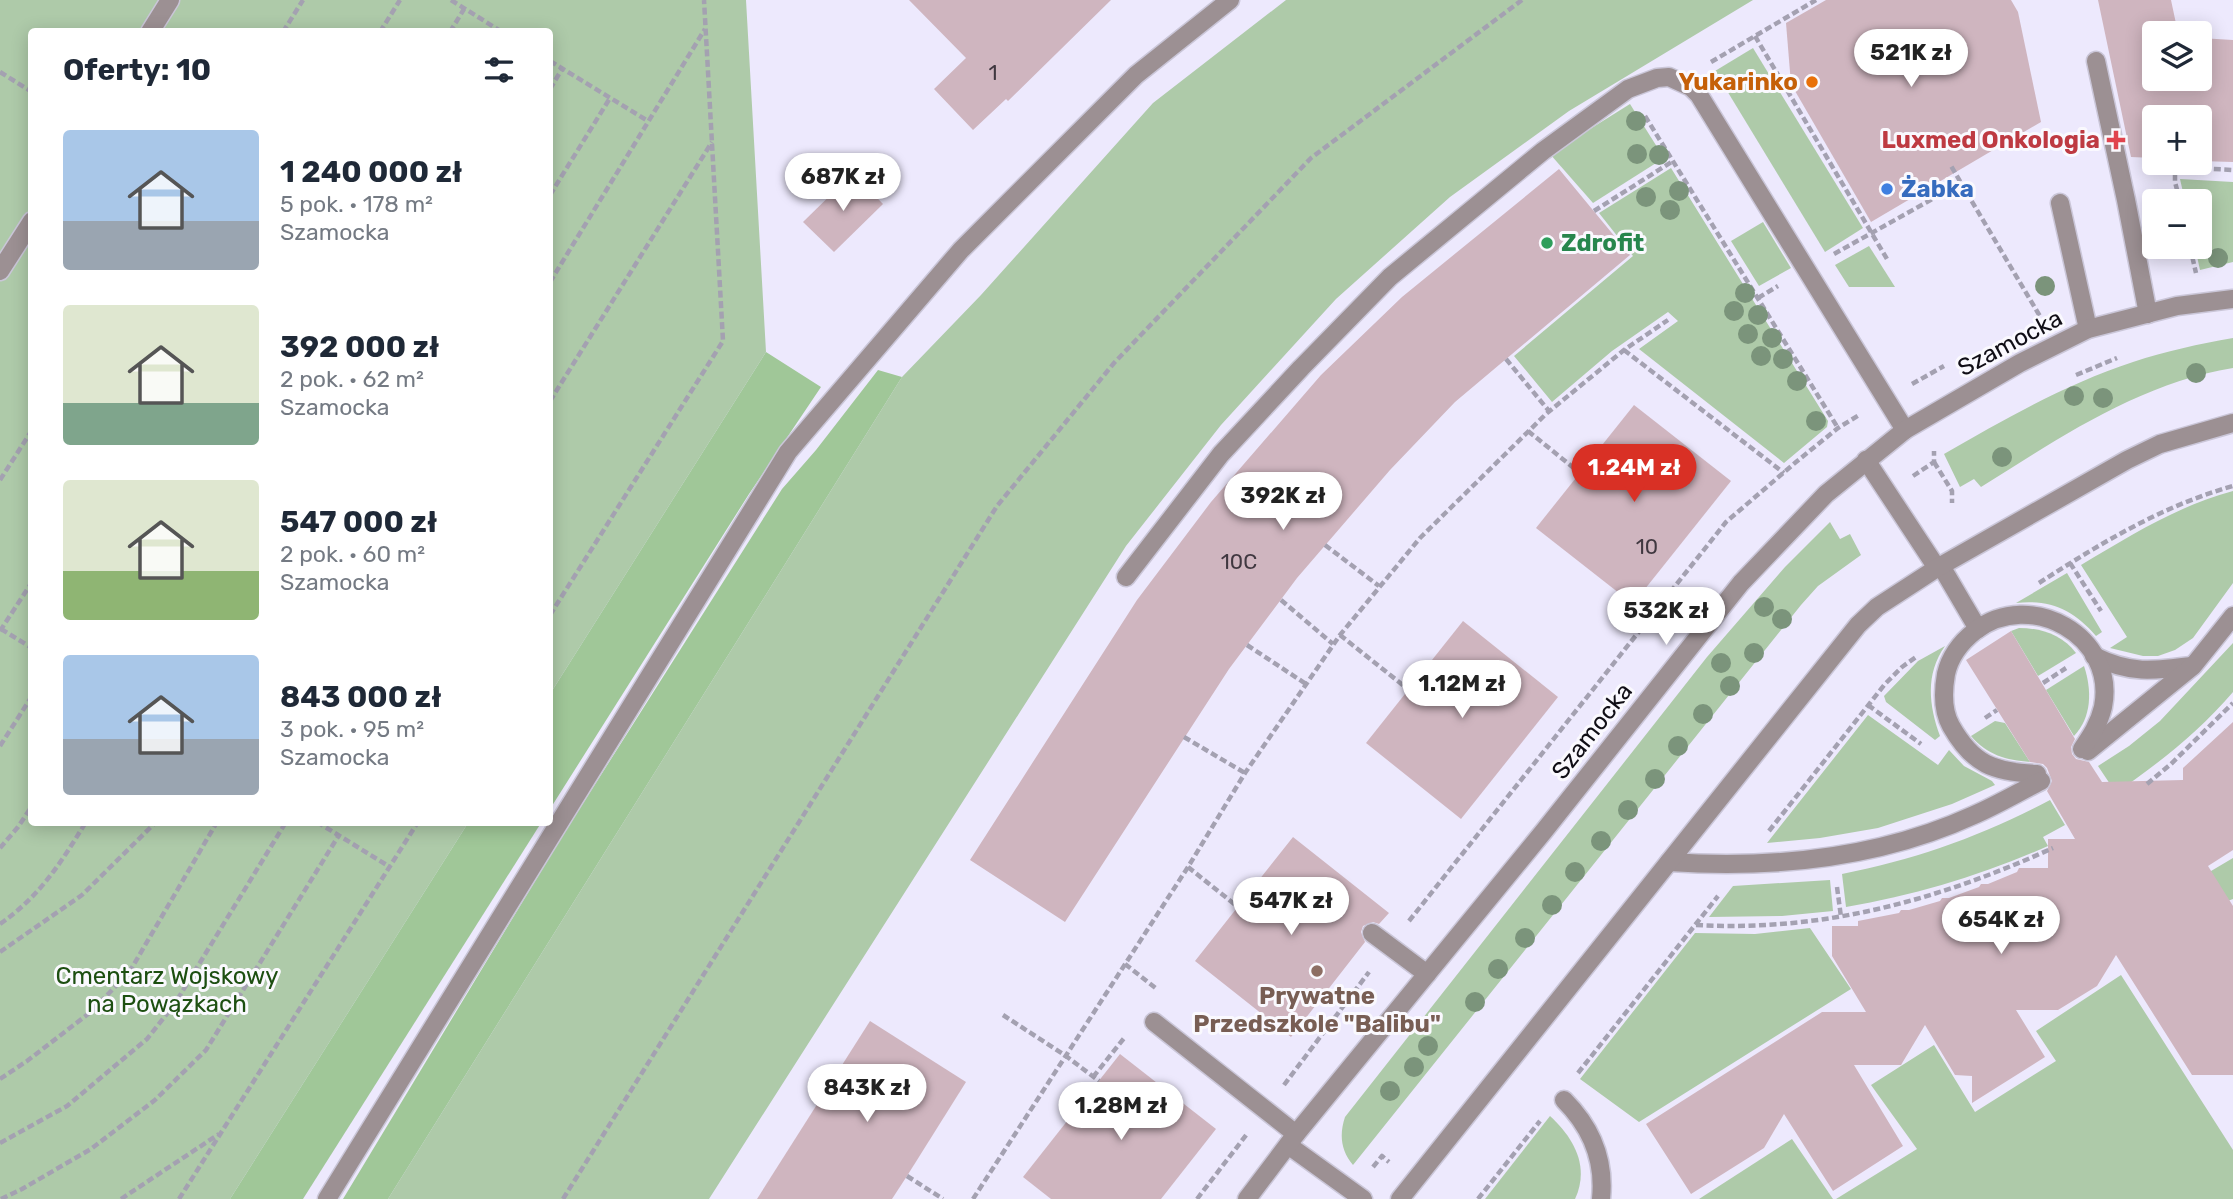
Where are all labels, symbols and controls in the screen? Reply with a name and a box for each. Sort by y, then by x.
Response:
map controls [2142,21,2212,259]
button: layers [2142,21,2212,91]
pin: 521K zł [1846,29,1976,89]
text: 521K zł [1870,38,1952,66]
icon: filters [480,51,518,89]
text: Oferty: 10 [63,52,211,88]
house number: 1 [989,60,998,85]
place label: Yukarinko [1678,68,1798,96]
marker: Yukarinko [1804,74,1820,90]
button: + [2142,105,2212,175]
place label: Luxmed Onkologia [1881,126,2100,154]
marker: Luxmed Onkologia [2106,130,2126,150]
text: 1 240 000 zł [280,154,462,190]
pin: 687K zł [778,154,908,213]
icon: home [119,158,203,242]
text: 687K zł [801,162,885,190]
place label: Żabka [1901,175,1974,203]
marker: Żabka [1879,181,1895,197]
button: − [2142,189,2212,259]
text: 5 pok. · 178 m² [280,190,433,218]
text: Szamocka [280,218,389,246]
place label: Zdrofit [1561,229,1644,257]
marker: Zdrofit [1539,235,1555,251]
street label: Szamocka [1953,304,2067,382]
text: 392 000 zł [280,329,439,365]
icon: home [119,333,203,417]
text: 2 pok. · 62 m² [280,365,424,393]
text: Szamocka [280,393,389,421]
pin: 1.24M zł [1562,444,1706,504]
text: 1.24M zł [1587,453,1681,481]
pin: 392K zł [1218,472,1348,532]
text: 392K zł [1240,481,1326,509]
text: 547 000 zł [280,504,437,540]
icon: home [119,508,203,592]
house number: 10 [1636,534,1658,559]
text: 2 pok. · 60 m² [280,540,425,568]
house number: 10C [1221,549,1257,574]
text: Szamocka [280,568,389,596]
pin: 532K zł [1601,588,1731,647]
text: 532K zł [1623,596,1709,624]
pin: 1.12M zł [1390,660,1534,720]
text: 1.12M zł [1418,669,1506,697]
street label: Szamocka [1546,677,1638,785]
text: 843 000 zł [280,679,441,715]
icon: home [119,683,203,767]
text: 3 pok. · 95 m² [280,715,424,743]
text: Szamocka [280,743,389,771]
pin: 547K zł [1226,878,1356,937]
text: 547K zł [1249,886,1333,914]
pin: 654K zł [1936,897,2066,956]
text: 654K zł [1958,905,2044,933]
park label: Cmentarz Wojskowy na Powązkach [55,962,279,1018]
marker: Prywatne Przedszkole "Balibu" [1309,963,1325,979]
place label: Prywatne Przedszkole "Balibu" [1193,982,1441,1038]
pin: 843K zł [802,1064,932,1124]
text: 843K zł [823,1073,911,1101]
pin: 1.28M zł [1049,1082,1193,1142]
text: 1.28M zł [1074,1091,1168,1119]

